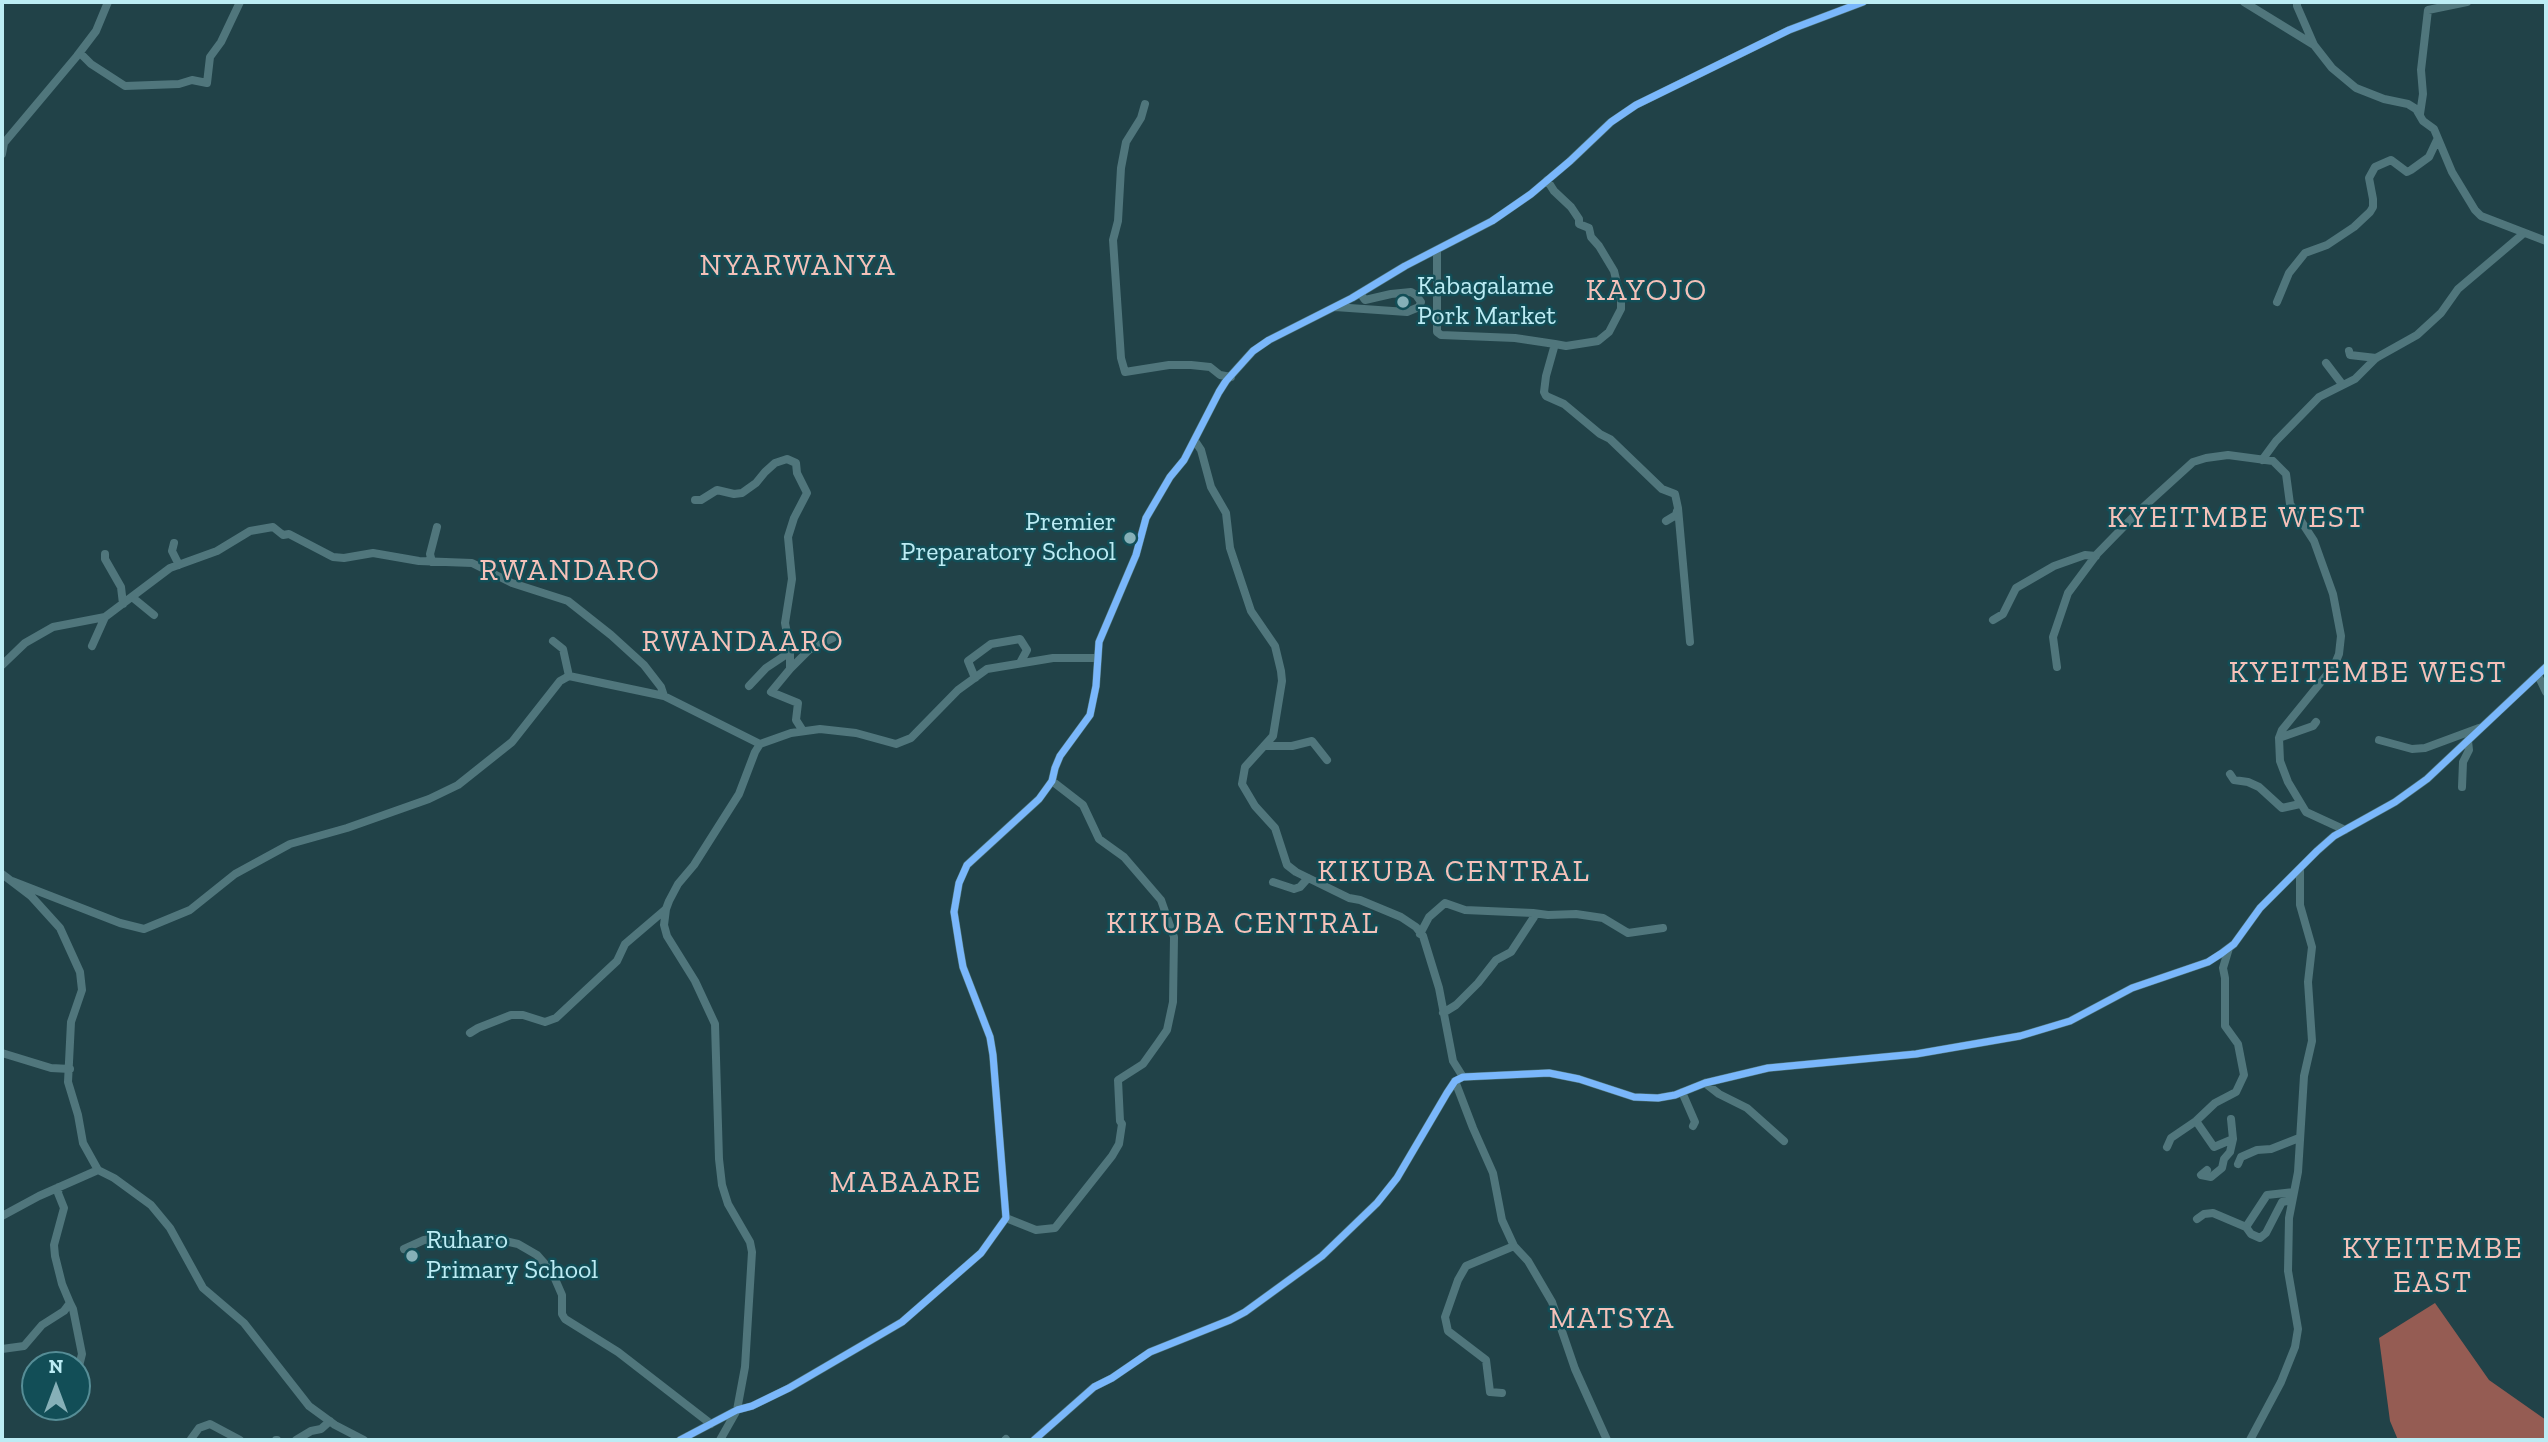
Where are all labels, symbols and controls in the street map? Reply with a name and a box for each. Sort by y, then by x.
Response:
district label: NYARWANYA [701,248,895,284]
place label: Kabagalame Pork Market [1417,271,1556,332]
district label: KAYOJO [1587,273,1707,309]
marker: Kabagalame Pork Market [1395,294,1411,310]
district label: KYEITMBE WEST [2109,500,2365,536]
place label: Premier Preparatory School [900,507,1116,568]
marker: Premier Preparatory School [1122,530,1138,546]
district label: RWANDARO [480,553,660,589]
district label: RWANDAARO [643,624,843,660]
district label: KYEITEMBE WEST [2231,655,2505,691]
district label: KIKUBA CENTRAL [1319,854,1589,890]
district label: KIKUBA CENTRAL [1108,906,1378,942]
district label: MABAARE [831,1165,981,1201]
place label: Ruharo Primary School [426,1225,598,1286]
district label: KYEITEMBE EAST [2343,1231,2523,1302]
marker: Ruharo Primary School [404,1248,420,1264]
district label: MATSYA [1550,1301,1674,1337]
north arrow [21,1351,91,1421]
text: N [49,1355,63,1378]

